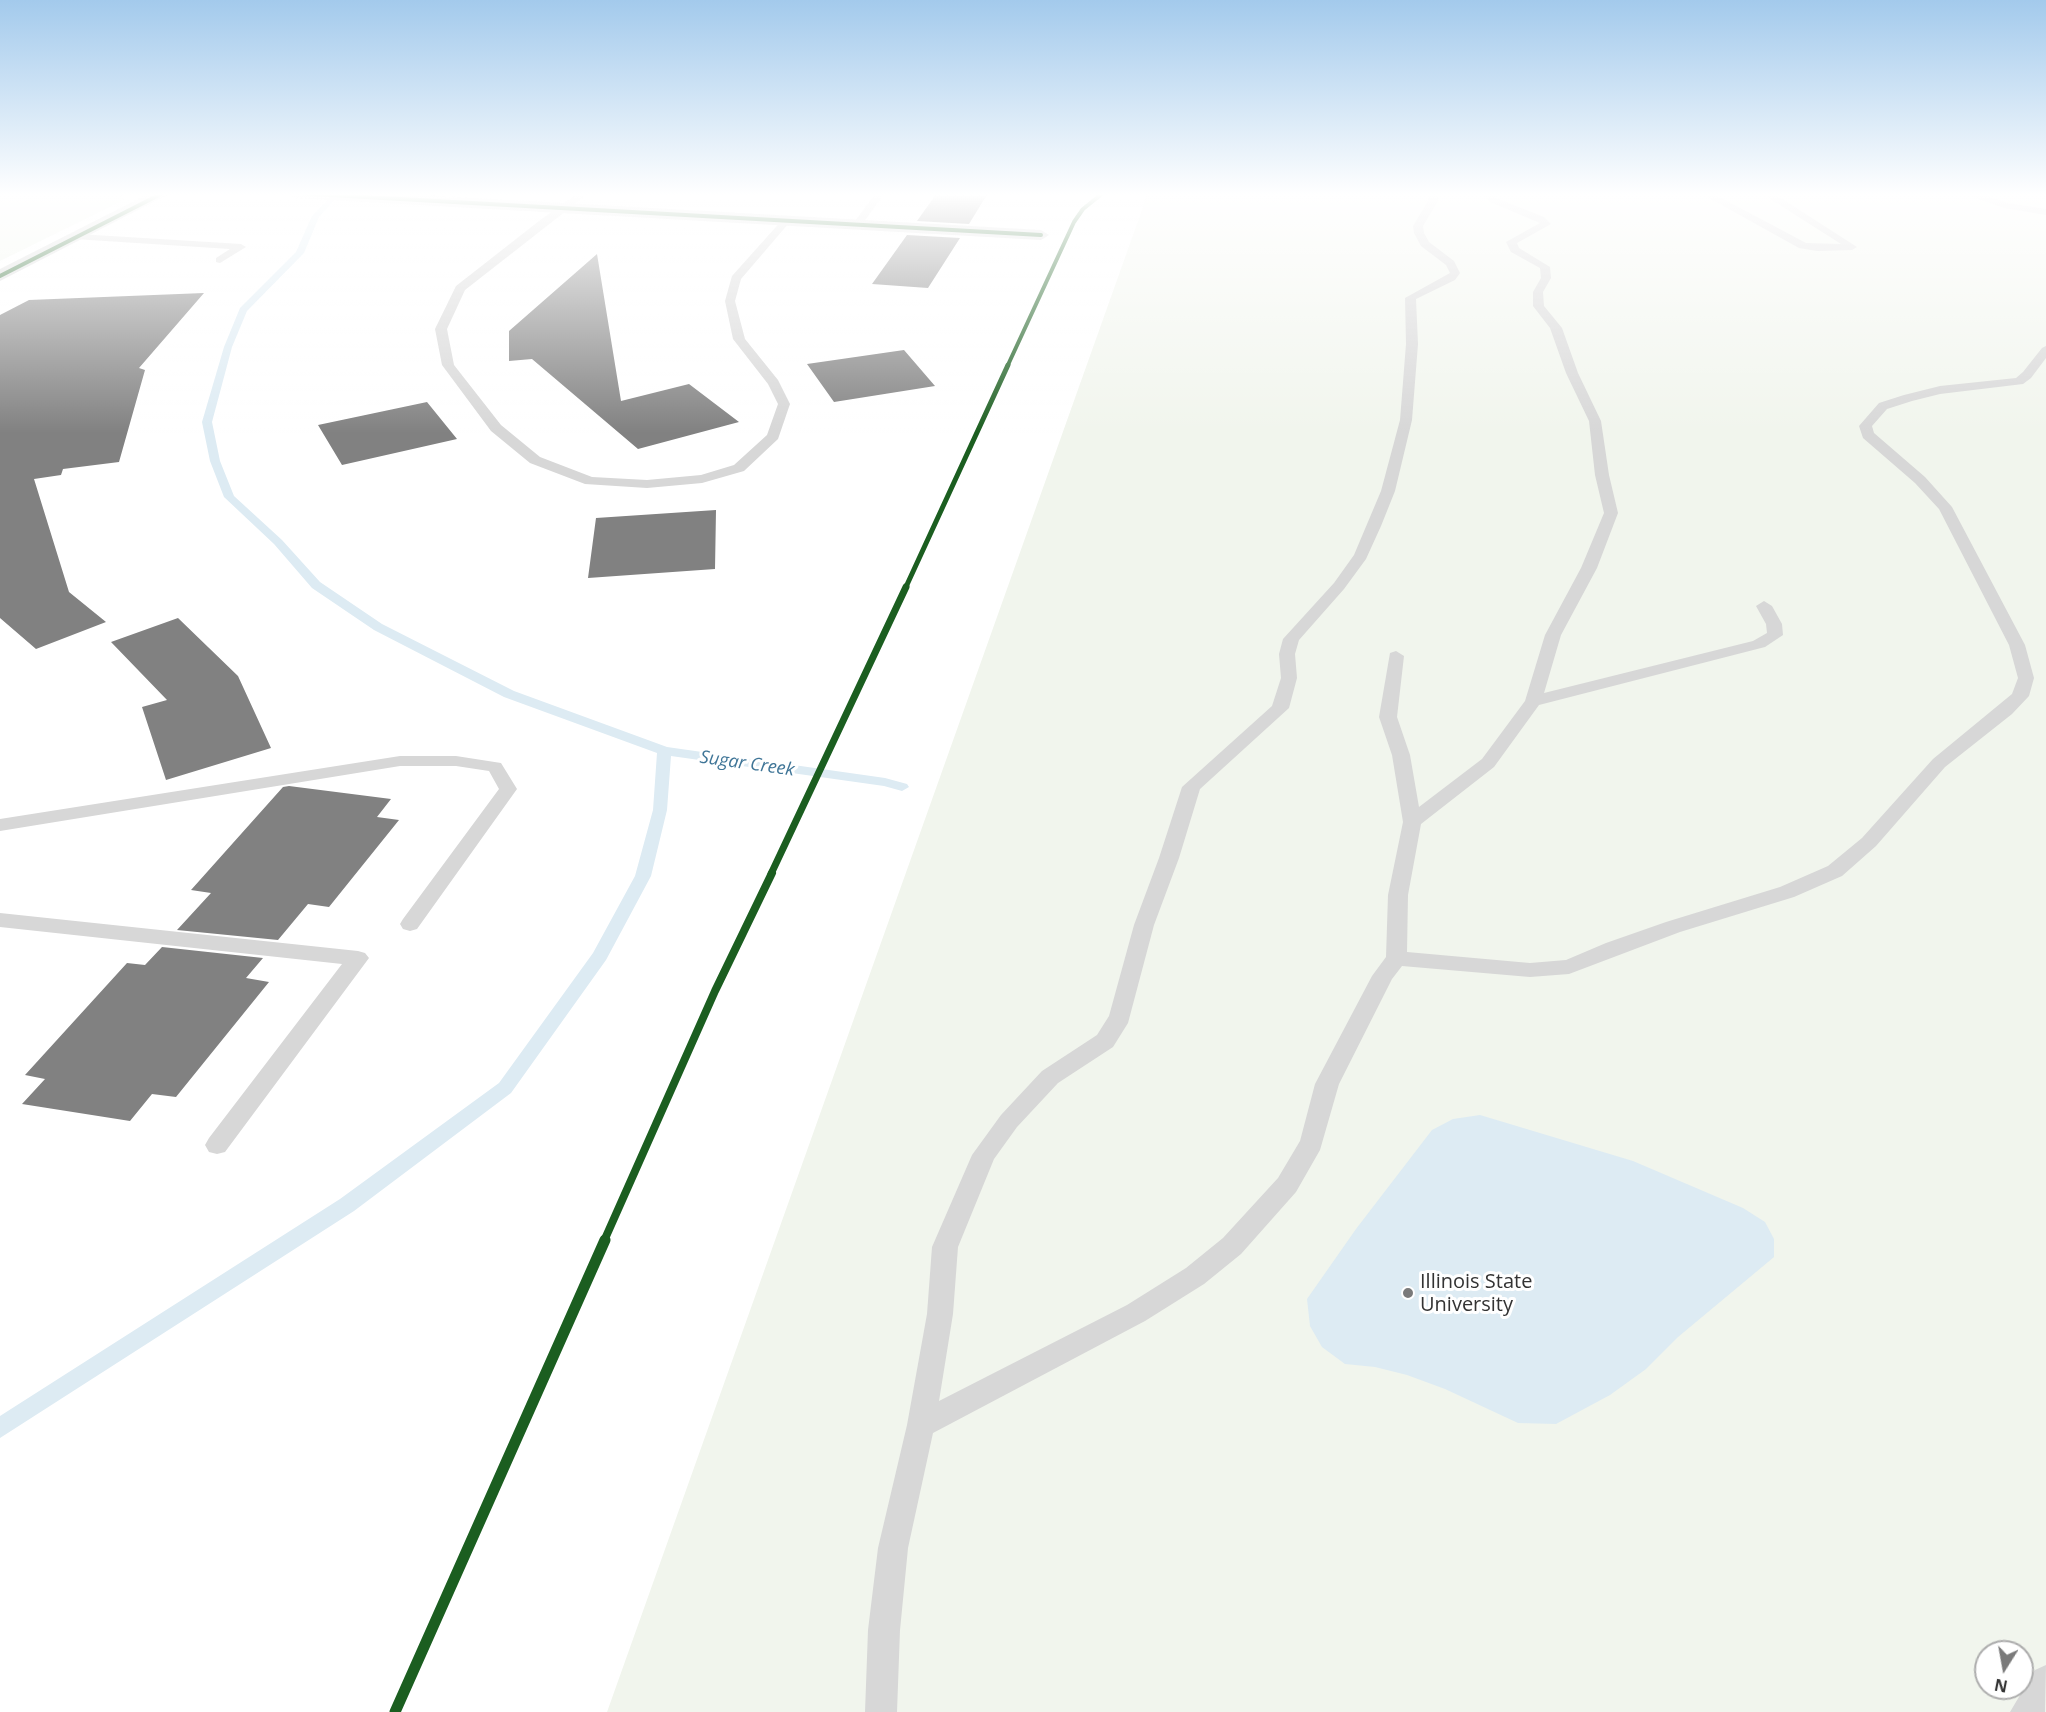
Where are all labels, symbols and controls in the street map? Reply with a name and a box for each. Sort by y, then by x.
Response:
water label: Sugar Creek [698,747,796,781]
place label: Illinois State University [1420,1270,1532,1317]
marker: Illinois State University [1401,1286,1415,1300]
north arrow [1974,1640,2034,1700]
text: N [1992,1674,2009,1698]

